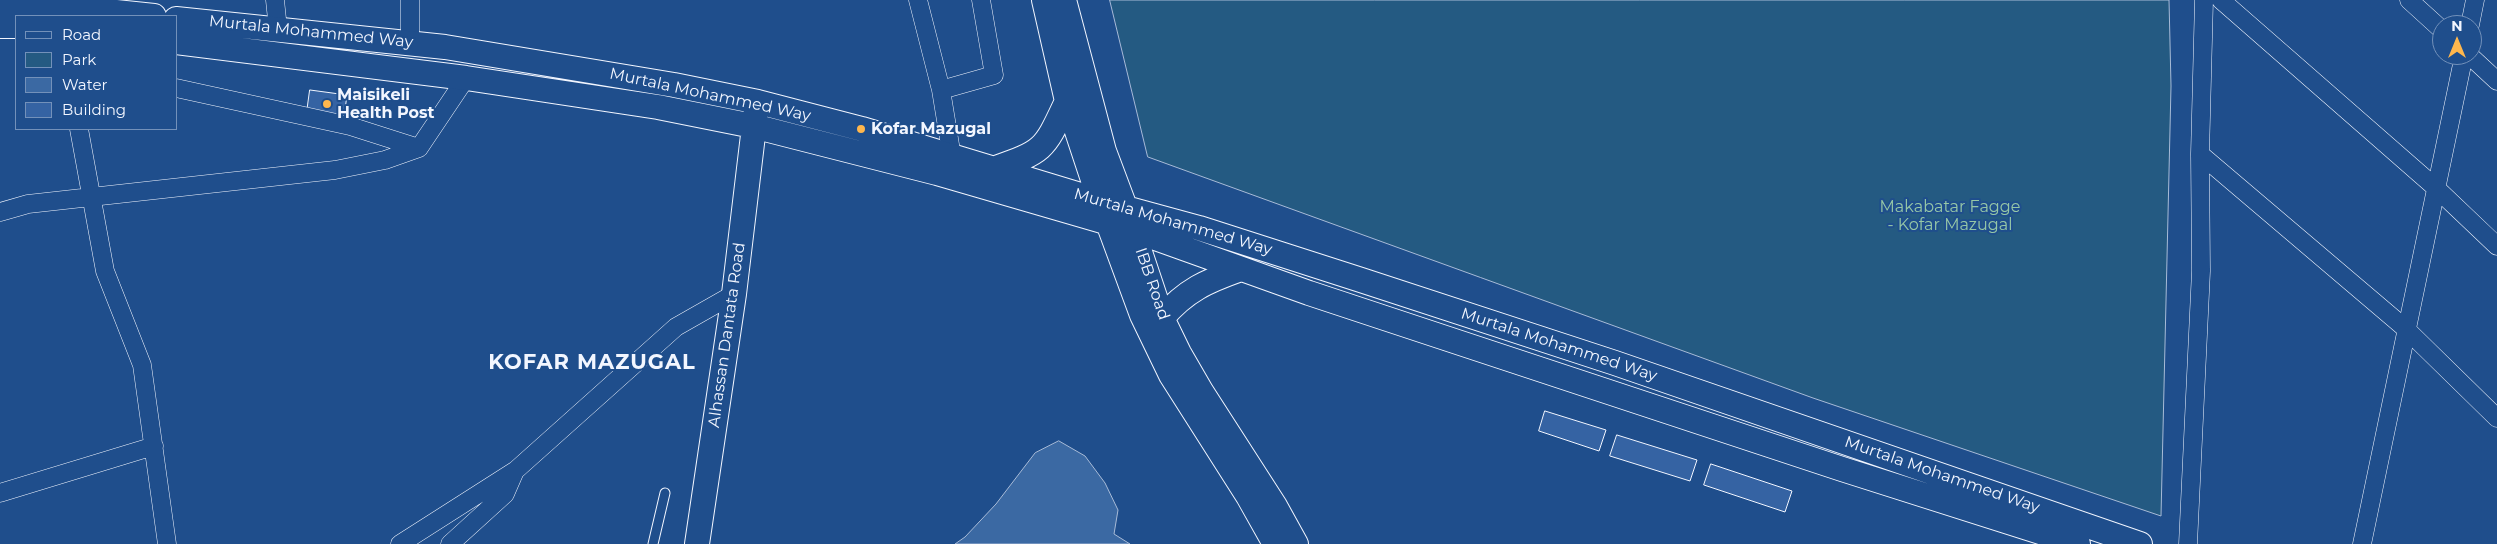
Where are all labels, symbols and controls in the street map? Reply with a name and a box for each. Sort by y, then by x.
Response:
street label: Murtala Mohammed Way [208,12,414,52]
legend [15,15,178,130]
north arrow [2432,15,2482,65]
text: N [2451,17,2463,35]
text: Road [62,25,101,44]
text: Park [62,50,96,69]
street label: Murtala Mohammed Way [608,64,812,126]
text: Water [62,75,108,94]
place label: Maisikeli Health Post [337,85,434,123]
marker: Maisikeli Health Post [321,98,333,110]
text: Building [62,100,126,119]
place label: Kofar Mazugal [871,119,991,139]
marker: Kofar Mazugal [855,123,867,135]
street label: Murtala Mohammed Way [1072,184,1274,260]
park label: Makabatar Fagge - Kofar Mazugal [1880,197,2020,235]
street label: Alhassan Dantata Road [704,241,750,429]
street label: IBB Road [1131,245,1173,323]
street label: Murtala Mohammed Way [1458,304,1660,386]
district label: KOFAR MAZUGAL [487,350,697,376]
street label: Murtala Mohammed Way [1842,433,2042,517]

